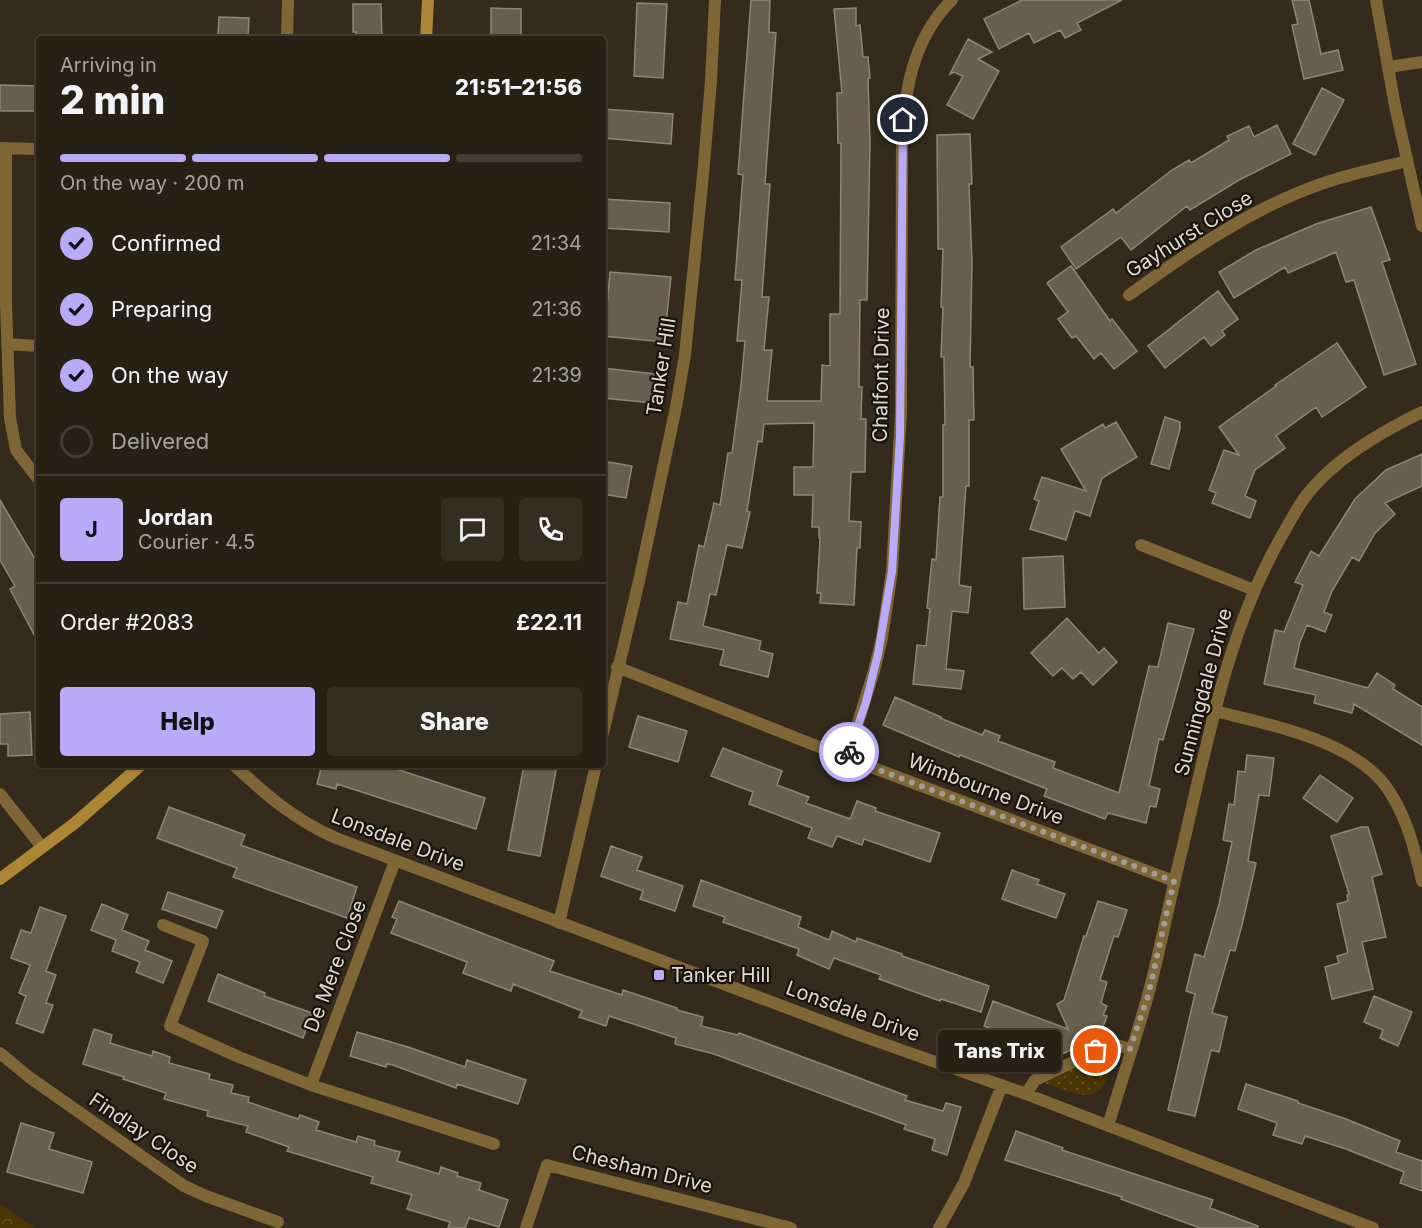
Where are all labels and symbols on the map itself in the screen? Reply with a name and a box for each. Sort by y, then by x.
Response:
pin [877,94,928,145]
street label: Gayhurst Close [1121,185,1257,283]
street label: Chalfont Drive [868,307,894,443]
street label: Tanker Hill [641,316,681,418]
street label: Sunningdale Drive [1169,606,1237,778]
courier [819,722,879,782]
street label: Wimbourne Drive [905,748,1067,830]
street label: Lonsdale Drive [328,804,468,876]
street label: De Mere Close [299,897,371,1035]
place label: Tanker Hill [671,963,770,987]
marker: Tanker Hill [652,968,666,982]
street label: Lonsdale Drive [783,976,923,1046]
pin [1070,1025,1121,1076]
callout: Tans Trix [937,1030,1060,1072]
street label: Findlay Close [85,1088,203,1178]
street label: Chesham Drive [569,1140,715,1198]

